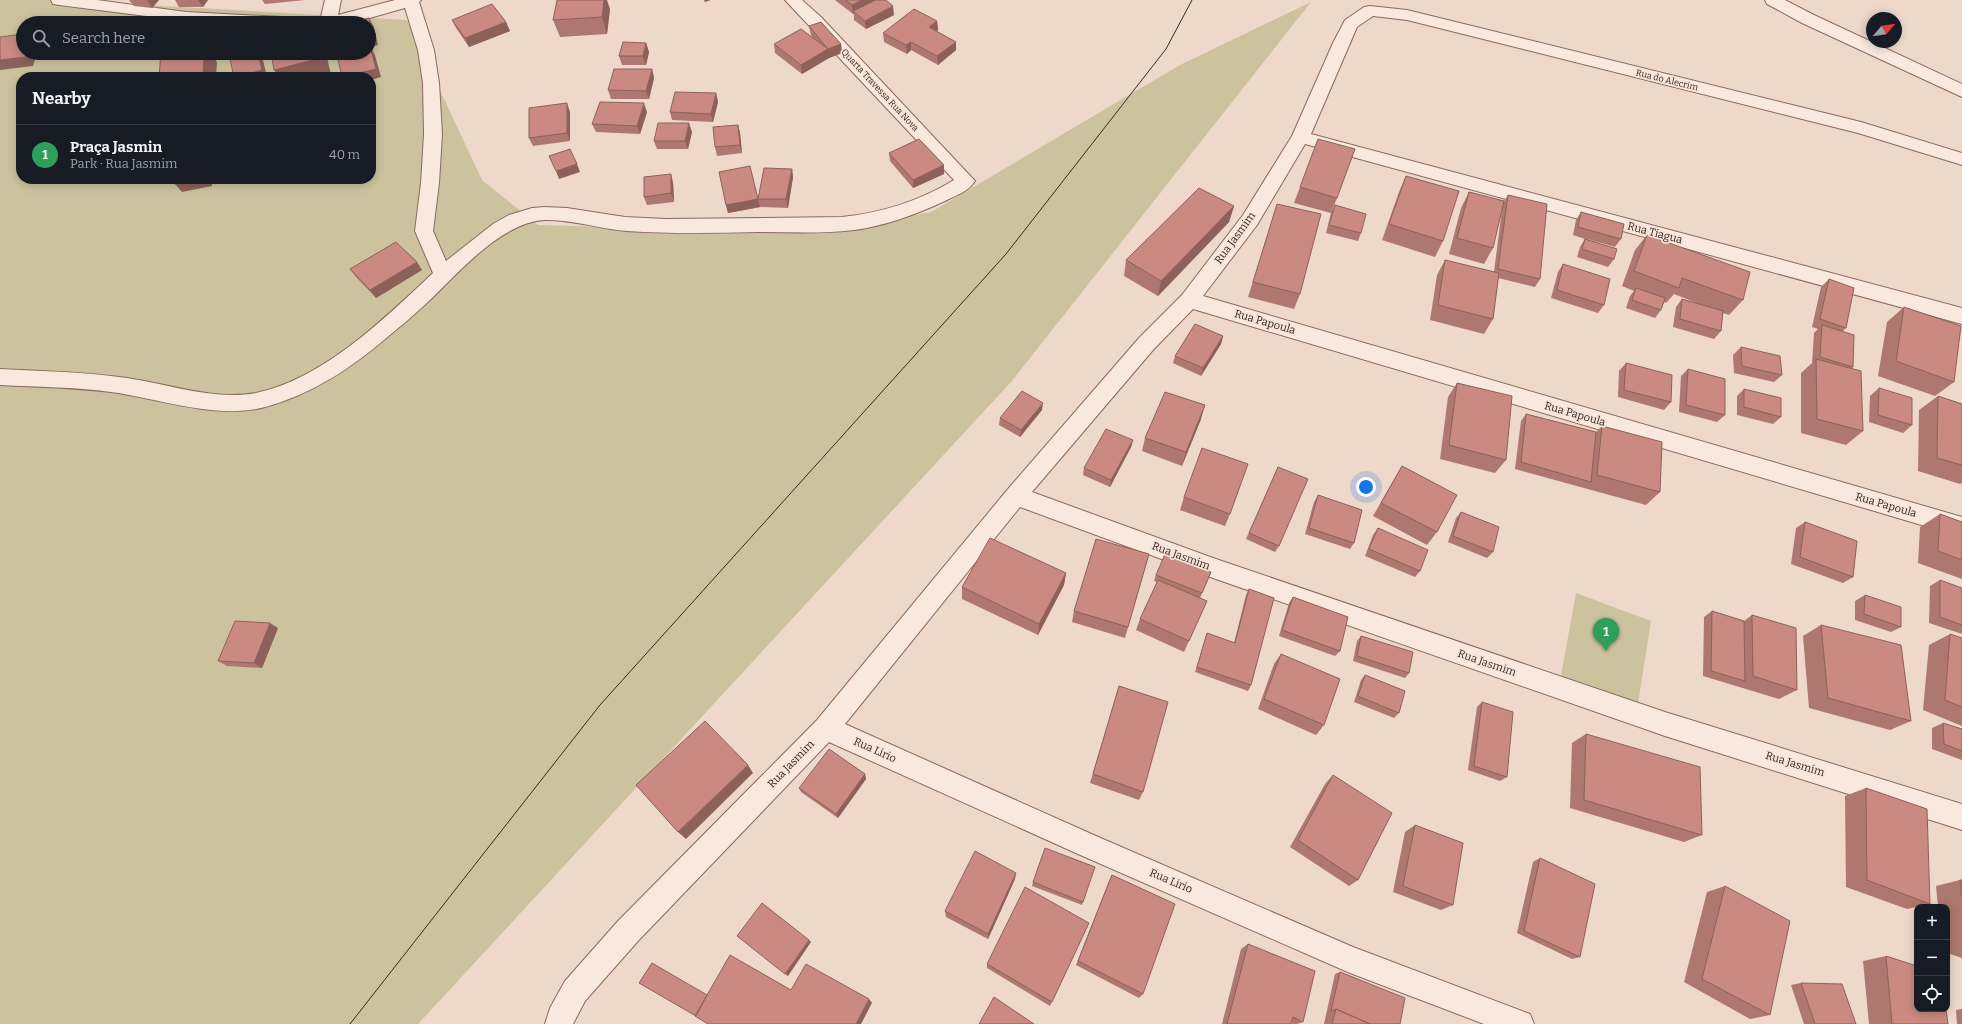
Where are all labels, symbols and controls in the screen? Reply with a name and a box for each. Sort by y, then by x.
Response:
north arrow [1866,12,1902,48]
search box [16,16,376,60]
icon: search [30,27,52,49]
text: Search here [62,29,145,47]
street label: Quarta Travessa Rua Nova [839,47,921,133]
street label: Rua do Alecrim [1635,67,1700,93]
text: Nearby [32,88,91,109]
text: Praça Jasmin [70,138,162,156]
text: 1 [42,147,48,162]
text: 40 m [329,147,360,162]
text: Park · Rua Jasmim [70,156,178,171]
street label: Rua Jasmim [1212,209,1258,267]
street label: Rua Tiagua [1626,219,1684,247]
street label: Rua Papoula [1233,307,1297,337]
street label: Rua Papoula [1543,399,1607,429]
your location [1356,477,1376,497]
street label: Rua Papoula [1854,490,1918,520]
street label: Rua Jasmim [1150,539,1212,573]
pin: 1 [1593,618,1619,651]
street label: Rua Jasmim [1456,647,1518,679]
street label: Rua Lirio [852,735,898,765]
street label: Rua Jasmim [765,737,817,790]
street label: Rua Jasmim [1764,749,1827,779]
street label: Rua Lirio [1147,866,1195,896]
map controls [1914,904,1950,1012]
button: + [1914,904,1950,940]
button: − [1914,940,1950,976]
button: locate [1914,976,1950,1012]

